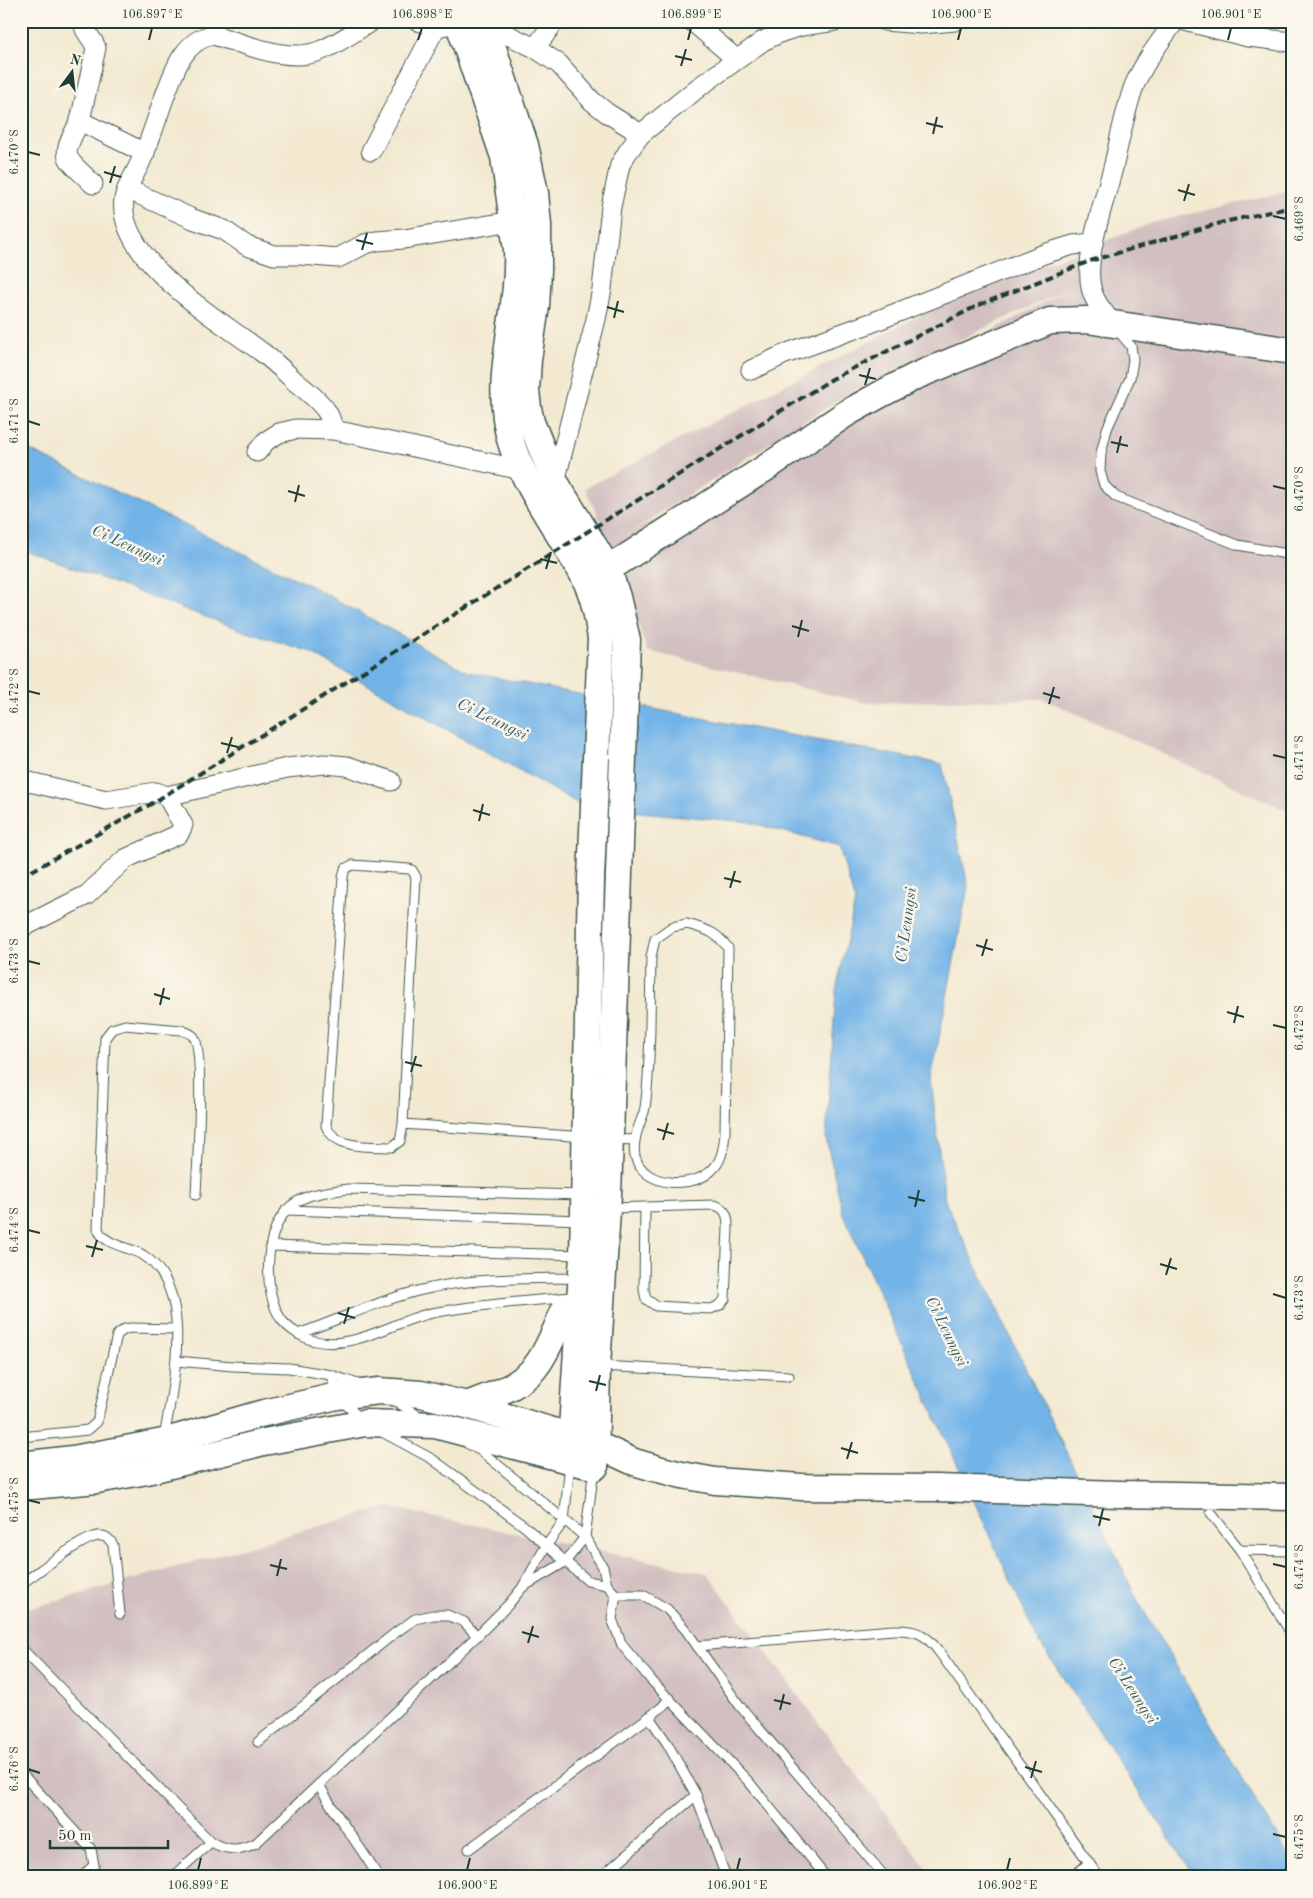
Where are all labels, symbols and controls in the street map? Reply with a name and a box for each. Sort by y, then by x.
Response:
text: 106.897°E [122,9,182,21]
text: 106.898°E [392,9,452,21]
text: 106.899°E [661,9,721,21]
text: 106.900°E [931,9,991,21]
text: 106.901°E [1201,9,1261,21]
north arrow [48,48,98,98]
text: N [68,52,82,69]
text: 6.470°S [9,129,21,175]
text: 6.469°S [1294,196,1306,242]
text: 6.471°S [9,398,21,444]
text: 6.470°S [1294,466,1306,512]
water label: Ci Leungsi [89,523,165,570]
text: 6.472°S [9,668,21,714]
water label: Ci Leungsi [454,696,530,744]
text: 6.471°S [1294,735,1306,781]
water label: Ci Leungsi [894,886,920,964]
text: 6.473°S [9,938,21,984]
text: 6.472°S [1294,1005,1306,1051]
text: 6.474°S [9,1207,21,1253]
text: 6.473°S [1294,1275,1306,1321]
water label: Ci Leungsi [922,1294,970,1370]
text: 6.475°S [8,1477,21,1523]
text: 6.474°S [1294,1544,1306,1590]
water label: Ci Leungsi [1105,1655,1160,1728]
text: 6.476°S [9,1746,21,1792]
text: 6.475°S [1293,1814,1306,1860]
scale bar [50,1818,168,1850]
text: 50 m [58,1829,92,1844]
text: 106.899°E [168,1880,228,1892]
text: 106.900°E [437,1880,497,1892]
text: 106.901°E [707,1880,767,1892]
text: 106.902°E [977,1880,1037,1892]

